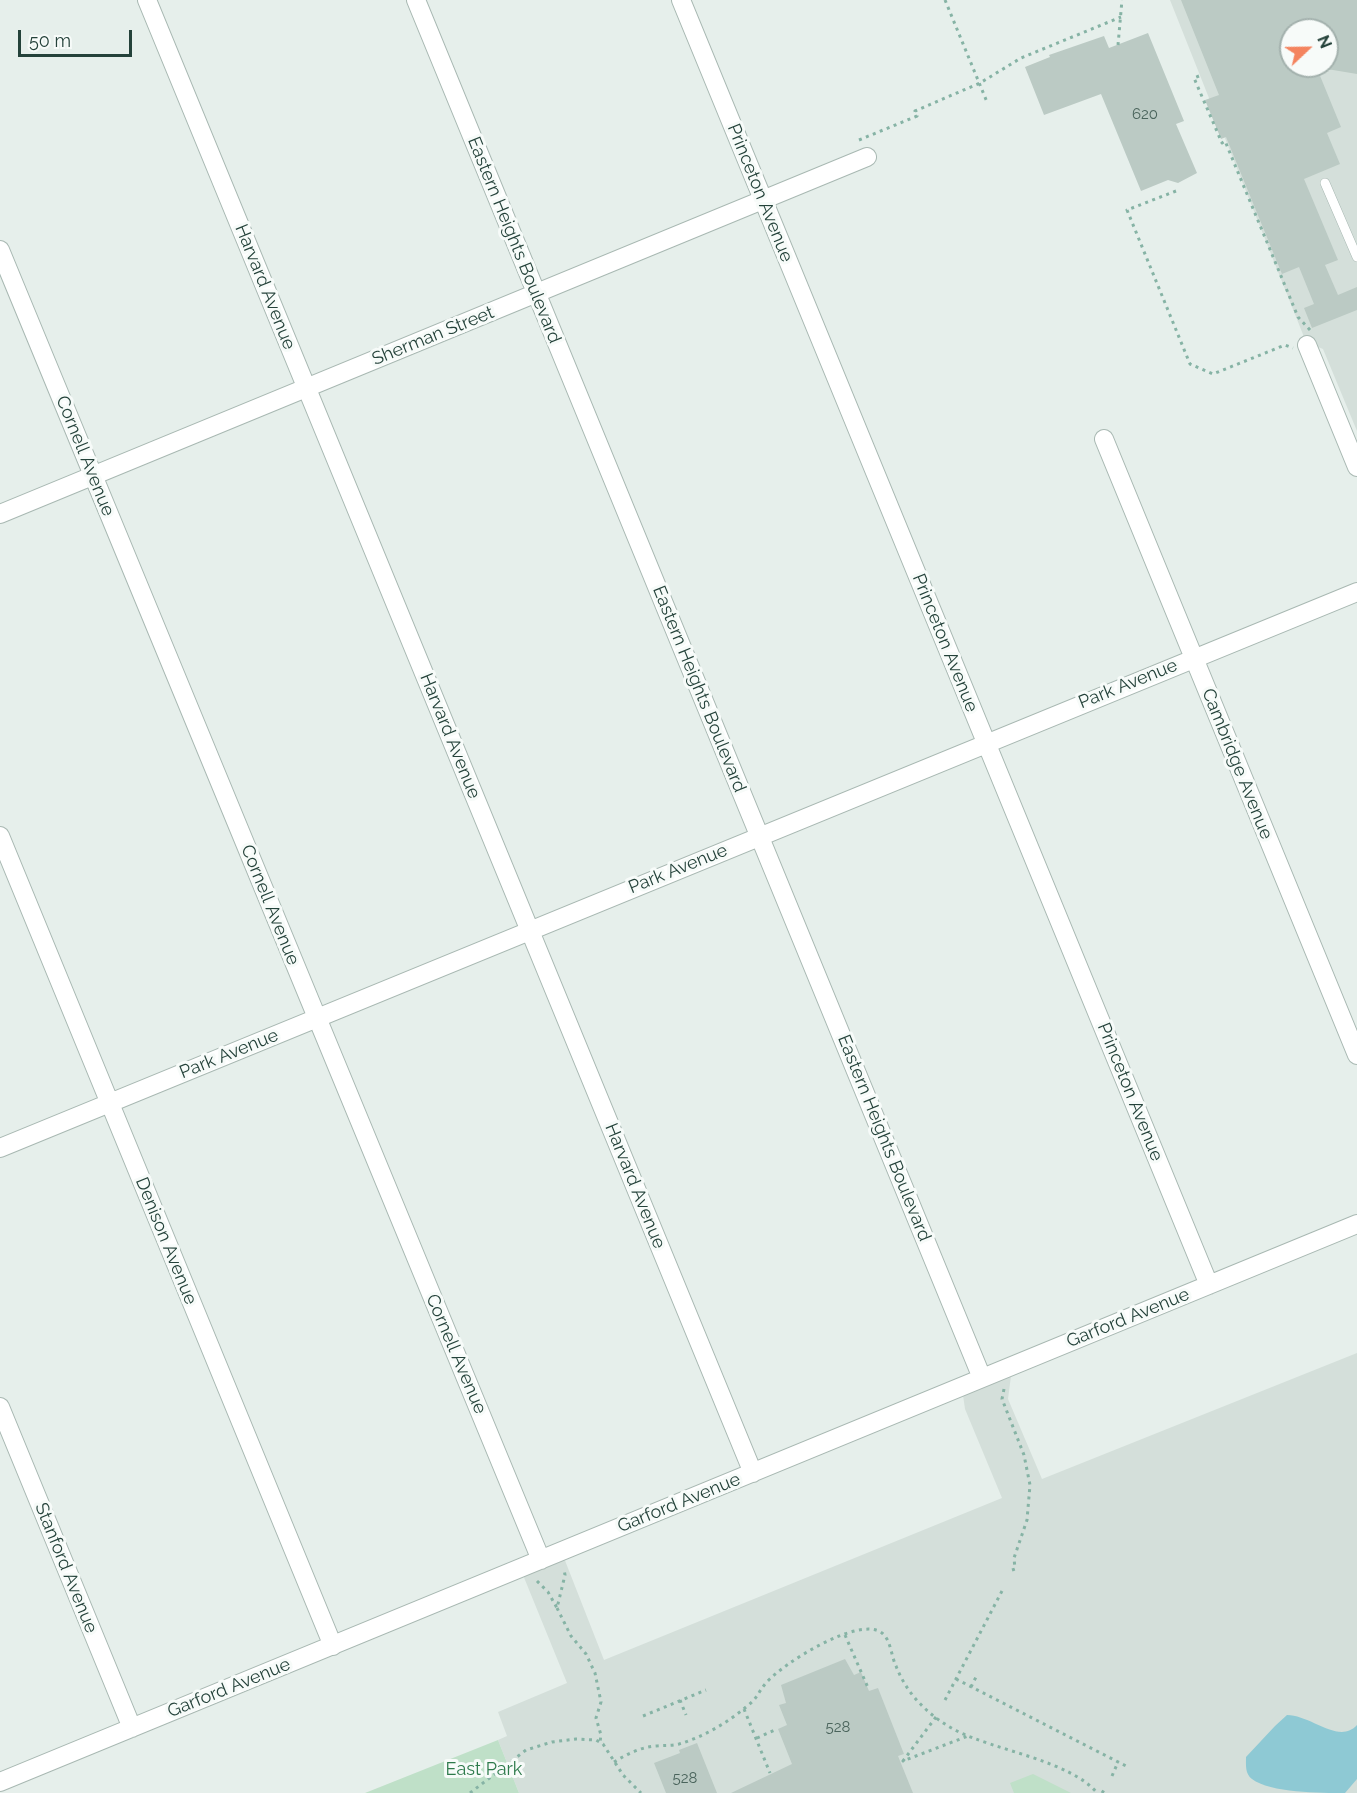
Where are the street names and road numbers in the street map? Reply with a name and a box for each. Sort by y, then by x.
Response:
street label: Princeton Avenue [722,121,798,265]
street label: Eastern Heights Boulevard [463,134,565,346]
street label: Harvard Avenue [230,221,300,353]
street label: Sherman Street [369,302,497,370]
street label: Cornell Avenue [51,393,119,519]
street label: Princeton Avenue [907,571,983,715]
street label: Eastern Heights Boulevard [648,583,750,795]
street label: Park Avenue [1076,654,1180,714]
street label: Harvard Avenue [415,670,485,802]
street label: Cambridge Avenue [1197,685,1277,843]
street label: Park Avenue [626,839,730,899]
street label: Cornell Avenue [236,842,304,968]
street label: Princeton Avenue [1092,1020,1168,1164]
street label: Park Avenue [177,1024,281,1084]
street label: Eastern Heights Boulevard [833,1032,935,1244]
street label: Harvard Avenue [600,1120,670,1252]
street label: Denison Avenue [131,1174,201,1308]
street label: Garford Avenue [1064,1284,1192,1352]
street label: Cornell Avenue [421,1291,491,1417]
street label: Garford Avenue [615,1469,743,1537]
street label: Stanford Avenue [30,1500,102,1636]
street label: Garford Avenue [165,1654,293,1722]

